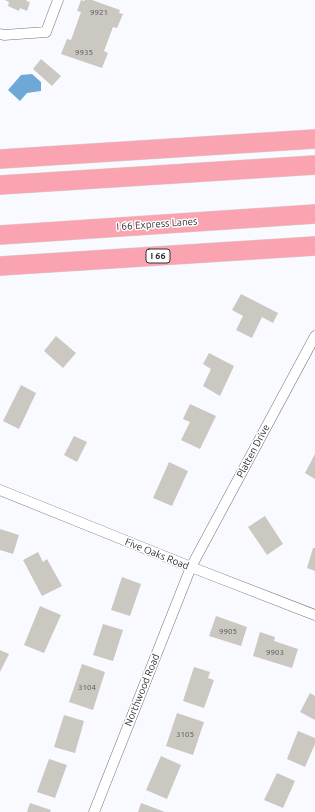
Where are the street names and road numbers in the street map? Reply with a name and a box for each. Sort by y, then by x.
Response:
street label: I 66 Express Lanes [116,215,198,233]
road number: I 66 [146,249,170,263]
street label: Platten Drive [234,422,272,480]
street label: Five Oaks Road [123,536,191,572]
street label: Northwood Road [122,652,162,728]

